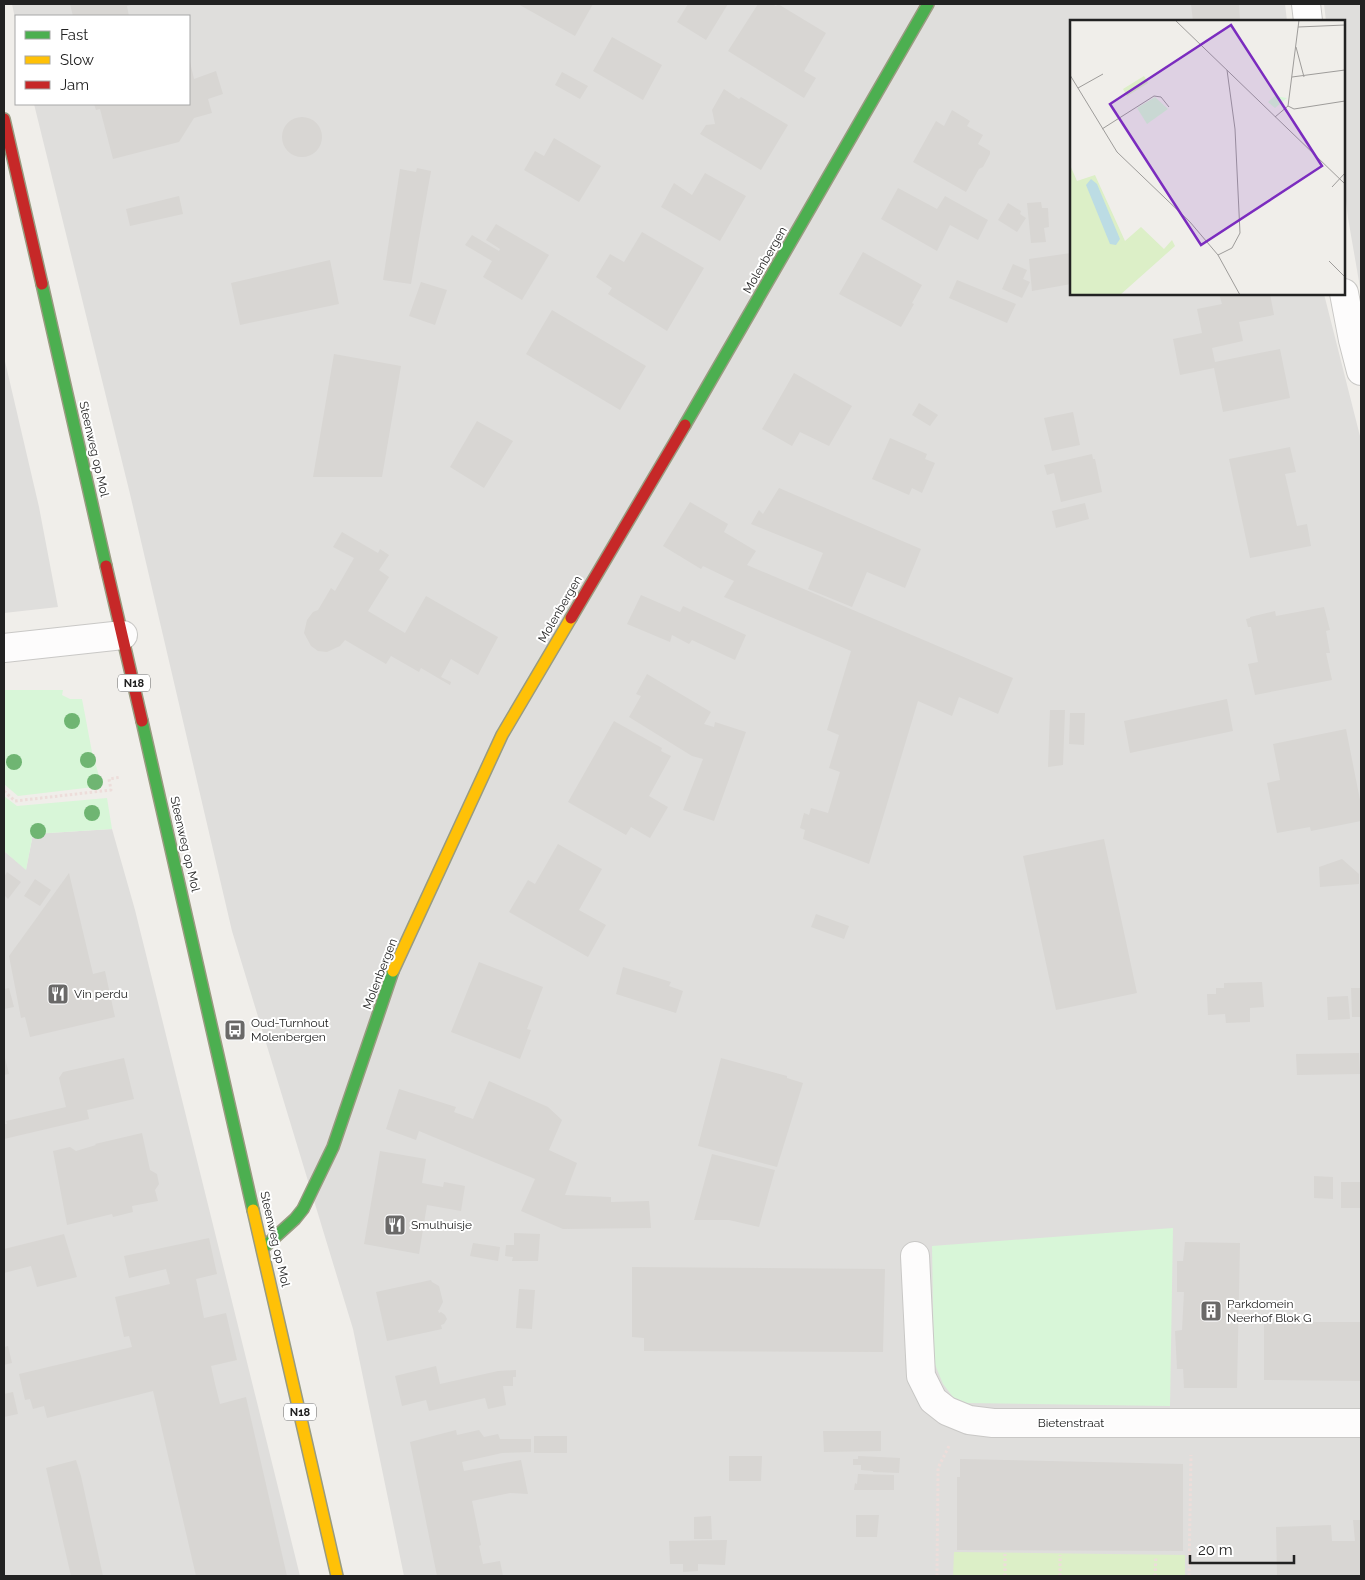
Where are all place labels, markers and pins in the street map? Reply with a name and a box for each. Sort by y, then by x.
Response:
restaurant icon: Vin perdu [46,982,70,1006]
place label: Vin perdu [74,987,128,1001]
place label: Oud-Turnhout Molenbergen [251,1016,329,1044]
bus stop icon: Oud-Turnhout Molenbergen [223,1018,247,1042]
restaurant icon: Smulhuisje [383,1213,407,1237]
place label: Smulhuisje [411,1218,472,1232]
place label: Parkdomein Neerhof Blok G [1227,1297,1312,1325]
building icon: Parkdomein Neerhof Blok G [1199,1299,1223,1323]

